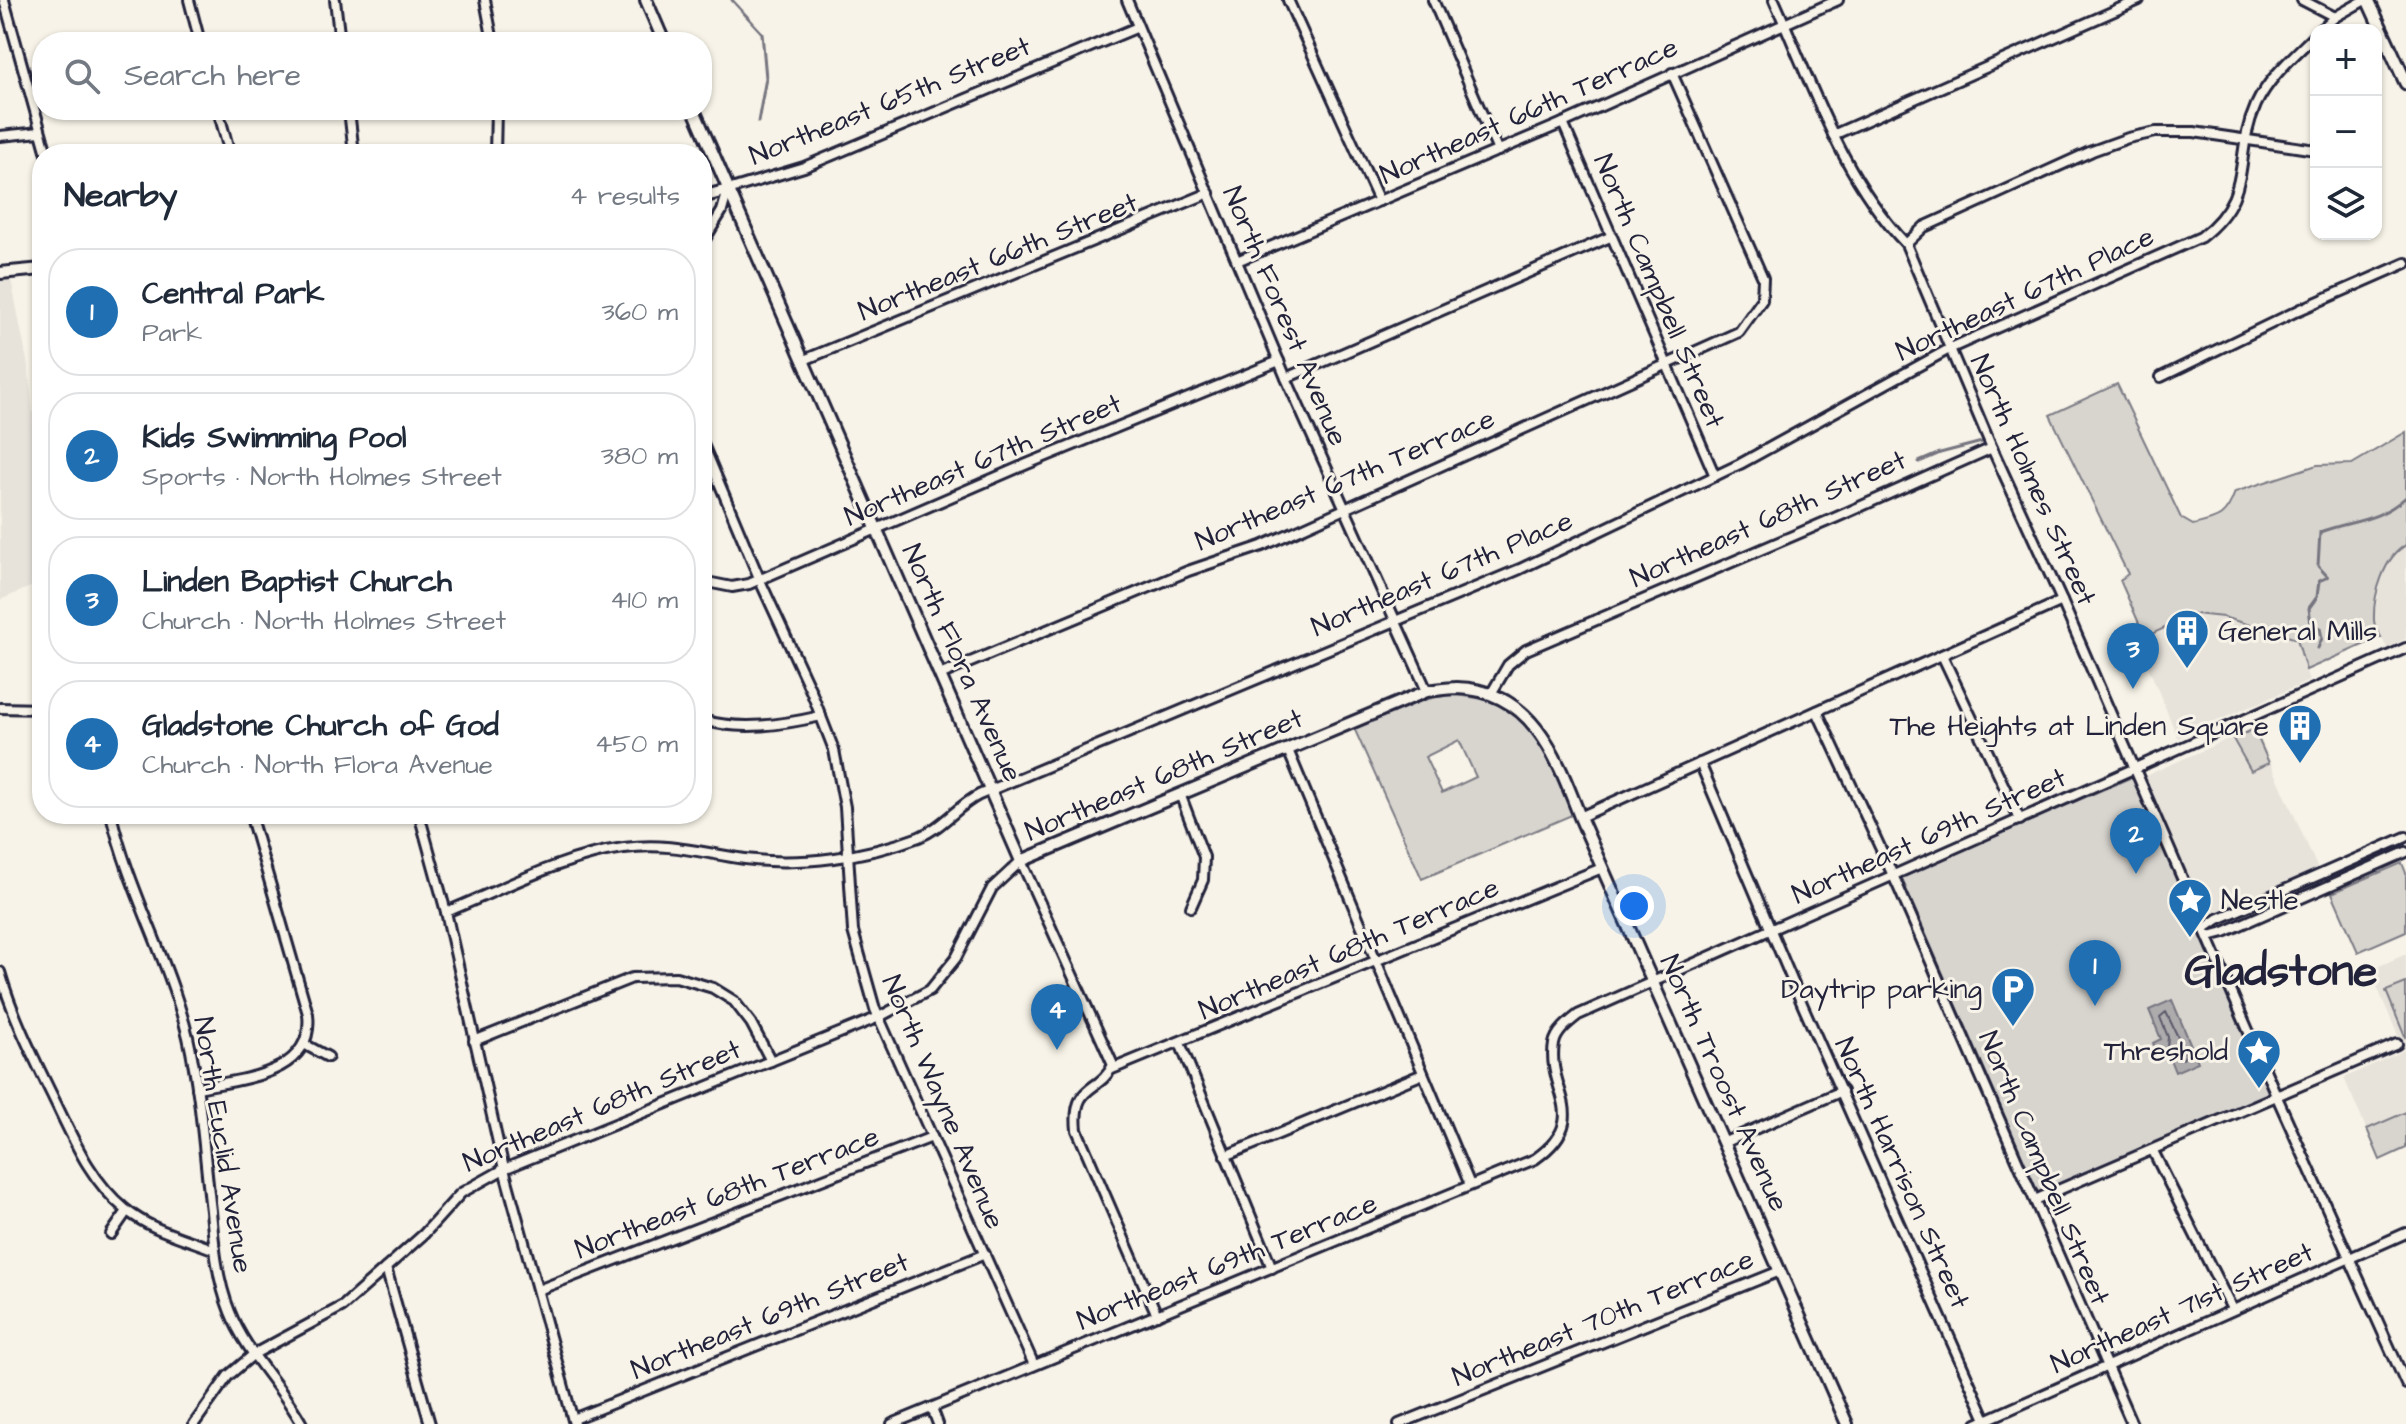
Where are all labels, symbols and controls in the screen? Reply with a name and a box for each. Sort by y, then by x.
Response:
map controls [2310,24,2382,240]
button: + [2310,24,2382,96]
street label: Northeast 65th Street [744,26,1037,175]
street label: Northeast 66th Terrace [1374,28,1684,194]
search box [32,32,712,120]
icon: search [60,54,104,98]
text: Search here [124,55,301,97]
button: − [2310,96,2382,168]
street label: North Campbell Street [1584,148,1735,434]
button: layers [2310,168,2382,240]
text: Nearby [64,172,178,220]
text: 4 results [570,178,680,214]
street label: North Forest Avenue [1213,180,1357,452]
street label: Northeast 66th Street [853,183,1144,331]
street label: Northeast 67th Place [1890,217,2160,371]
text: Central Park [142,273,325,315]
text: 1 [90,294,94,330]
text: 360 m [601,294,678,330]
text: Park [142,315,202,351]
street label: North Holmes Street [1960,348,2106,612]
street label: Northeast 67th Street [838,384,1128,536]
street label: Northeast 67th Terrace [1189,399,1501,561]
text: Kids Swimming Pool [142,417,407,459]
text: 2 [85,438,99,474]
text: 380 m [601,438,678,474]
street label: Northeast 68th Street [1624,440,1913,598]
text: Sports · North Holmes Street [142,459,502,495]
street label: Northeast 67th Place [1305,501,1579,647]
street label: North Flora Avenue [892,538,1032,788]
text: Linden Baptist Church [142,561,452,603]
text: 3 [85,582,99,618]
text: 410 m [610,582,678,618]
text: Church · North Holmes Street [142,603,506,639]
building icon: General Mills [2163,607,2211,670]
place label: General Mills [2218,612,2377,651]
pin: 3 [2107,623,2159,689]
street label: Northeast 68th Street [1019,698,1310,851]
building icon: The Heights at Linden Square [2276,702,2324,765]
text: Gladstone Church of God [142,705,499,747]
place label: The Heights at Linden Square [1890,707,2269,747]
text: 4 [83,726,101,762]
text: 450 m [595,726,678,762]
text: Church · North Flora Avenue [142,747,493,783]
street label: Northeast 69th Street [1786,758,2073,914]
pin: 2 [2110,808,2162,874]
street label: Northeast 68th Terrace [1193,868,1505,1030]
place icon: Nestle [2166,876,2214,939]
place label: Nestle [2221,881,2299,920]
your location [1614,886,1654,926]
pin: 1 [2069,940,2121,1006]
district label: Gladstone [2185,942,2378,1003]
street label: North Troost Avenue [1650,948,1798,1218]
parking icon: Daytrip parking [1989,965,2037,1028]
street label: North Wayne Avenue [870,969,1014,1236]
place label: Daytrip parking [1781,970,1982,1011]
pin: 4 [1031,984,1083,1050]
street label: North Euclid Avenue [183,1014,263,1276]
street label: North Campbell Street [1969,1025,2120,1311]
place icon: Threshold [2235,1027,2283,1090]
street label: Northeast 68th Street [457,1029,748,1182]
street label: North Harrison Street [1825,1031,1980,1315]
place label: Threshold [2104,1032,2228,1071]
street label: Northeast 68th Terrace [569,1117,885,1269]
street label: Northeast 69th Terrace [1071,1184,1383,1340]
street label: Northeast 71st Street [2044,1232,2320,1384]
street label: Northeast 70th Terrace [1447,1240,1759,1396]
street label: Northeast 69th Street [625,1242,915,1390]

